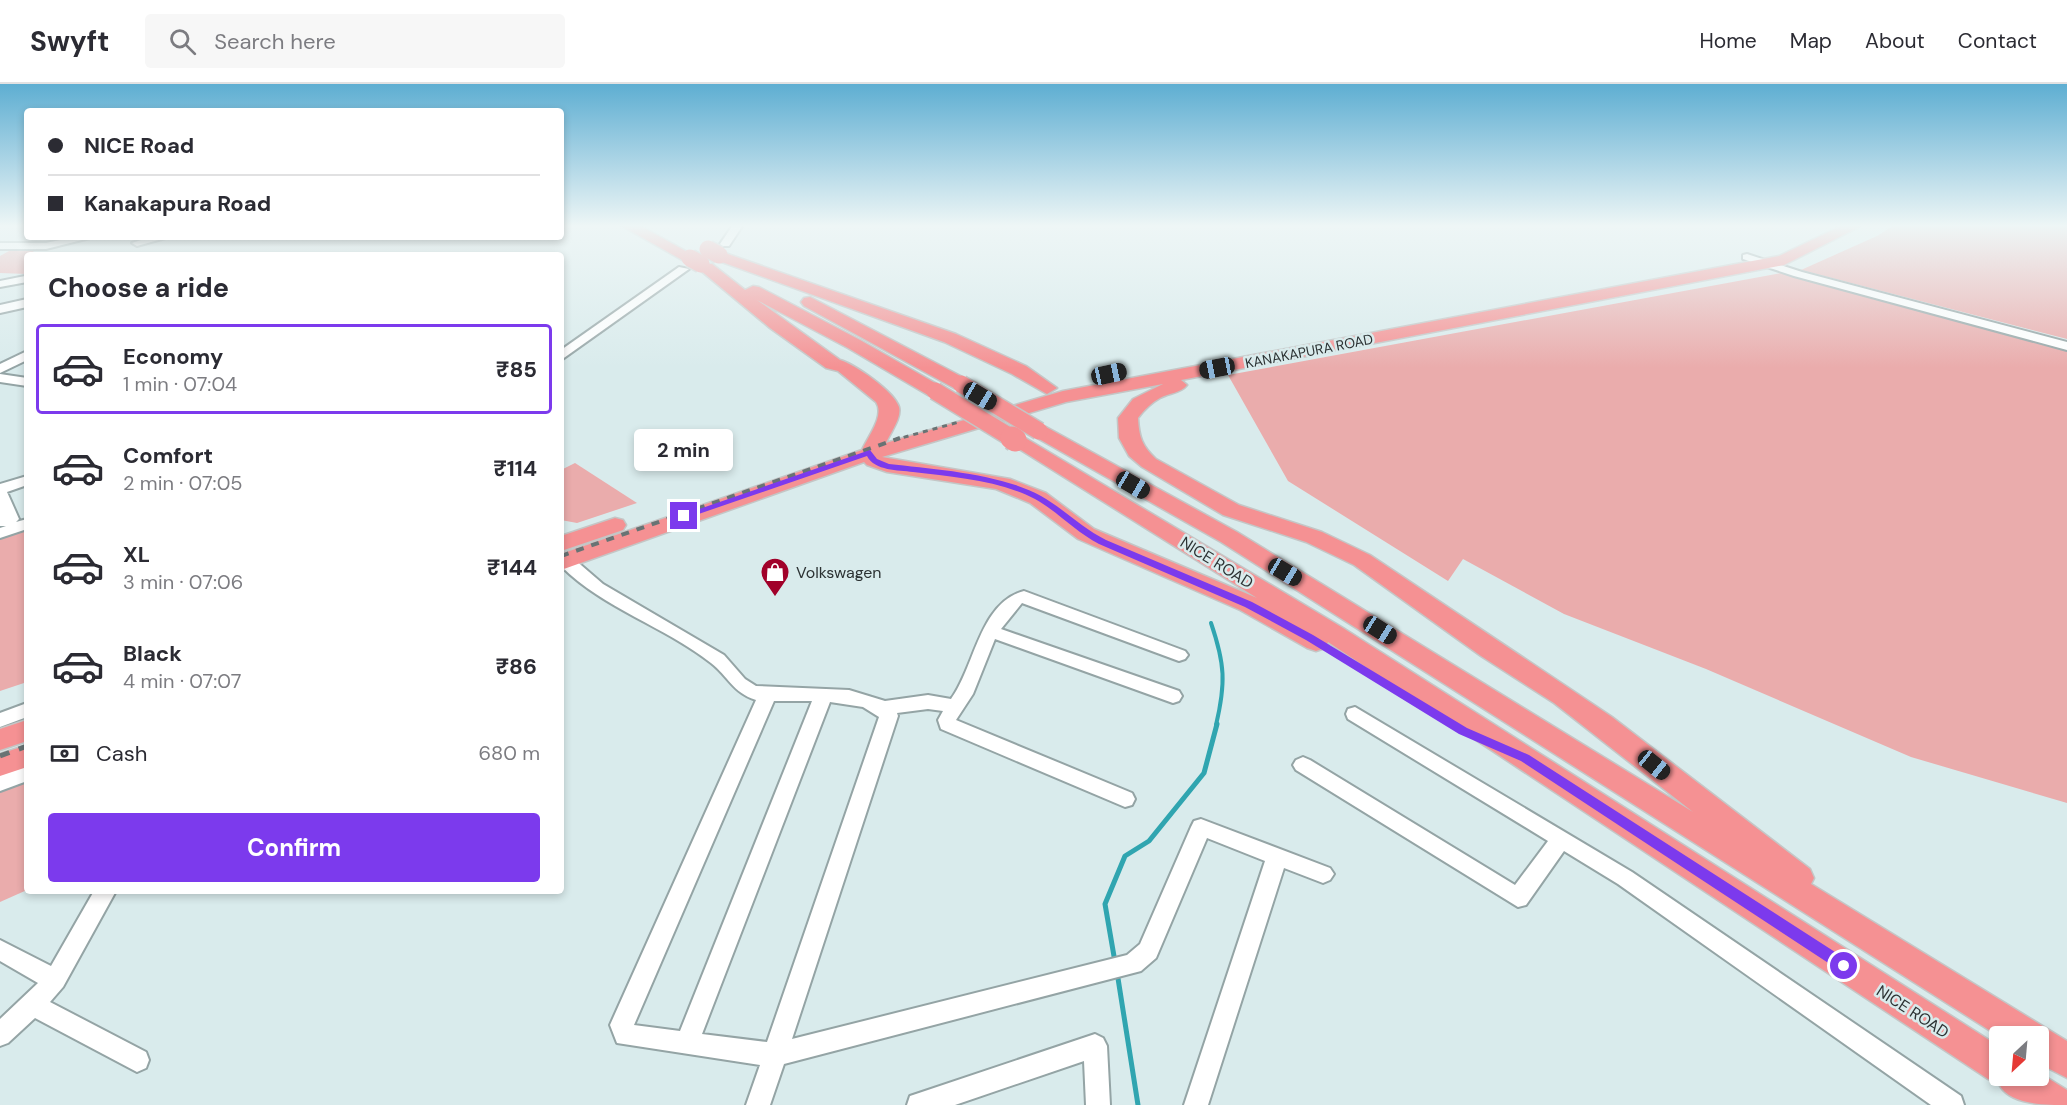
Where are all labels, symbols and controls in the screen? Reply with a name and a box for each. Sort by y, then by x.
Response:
search box [145,14,565,68]
text: Swyft [30,23,109,60]
icon: search [166,25,199,58]
text: Search here [214,27,336,56]
text: Home [1699,27,1757,55]
text: Map [1790,27,1832,55]
text: About [1865,27,1925,55]
text: Contact [1958,27,2037,55]
text: NICE Road [84,131,194,160]
text: Kanakapura Road [84,189,271,218]
text: Choose a ride [48,270,229,305]
street label: KANAKAPURA ROAD [1244,330,1374,372]
icon: car [51,342,105,396]
text: Economy [123,342,223,371]
text: ₹85 [496,355,537,384]
car [1198,356,1236,380]
car [1090,361,1128,387]
text: 1 min · 07:04 [123,371,237,397]
car [960,379,1000,413]
callout: 2 min [634,429,734,471]
text: 2 min [657,437,710,463]
icon: car [51,441,105,495]
text: Comfort [123,441,213,470]
text: ₹114 [493,454,537,483]
car [1113,468,1153,502]
text: 2 min · 07:05 [123,470,243,496]
route end [670,502,697,529]
street label: NICE ROAD [1176,532,1257,593]
icon: car [51,540,105,594]
text: XL [123,540,150,569]
text: ₹144 [487,553,537,582]
car [1265,555,1305,589]
shop icon: Volkswagen [759,556,791,598]
place label: Volkswagen [796,562,882,583]
text: 3 min · 07:06 [123,569,243,595]
car [1360,613,1400,647]
icon: car [51,639,105,693]
text: Black [123,639,182,668]
text: ₹86 [496,652,537,681]
text: 4 min · 07:07 [123,668,241,694]
icon: cash [48,737,81,770]
text: Cash [96,739,147,768]
text: 680 m [478,740,540,766]
car [1634,747,1674,783]
button: Confirm [48,813,540,882]
route start [1830,952,1857,979]
street label: NICE ROAD [1872,980,1953,1043]
north arrow [1989,1026,2049,1086]
map controls [1989,1026,2049,1086]

